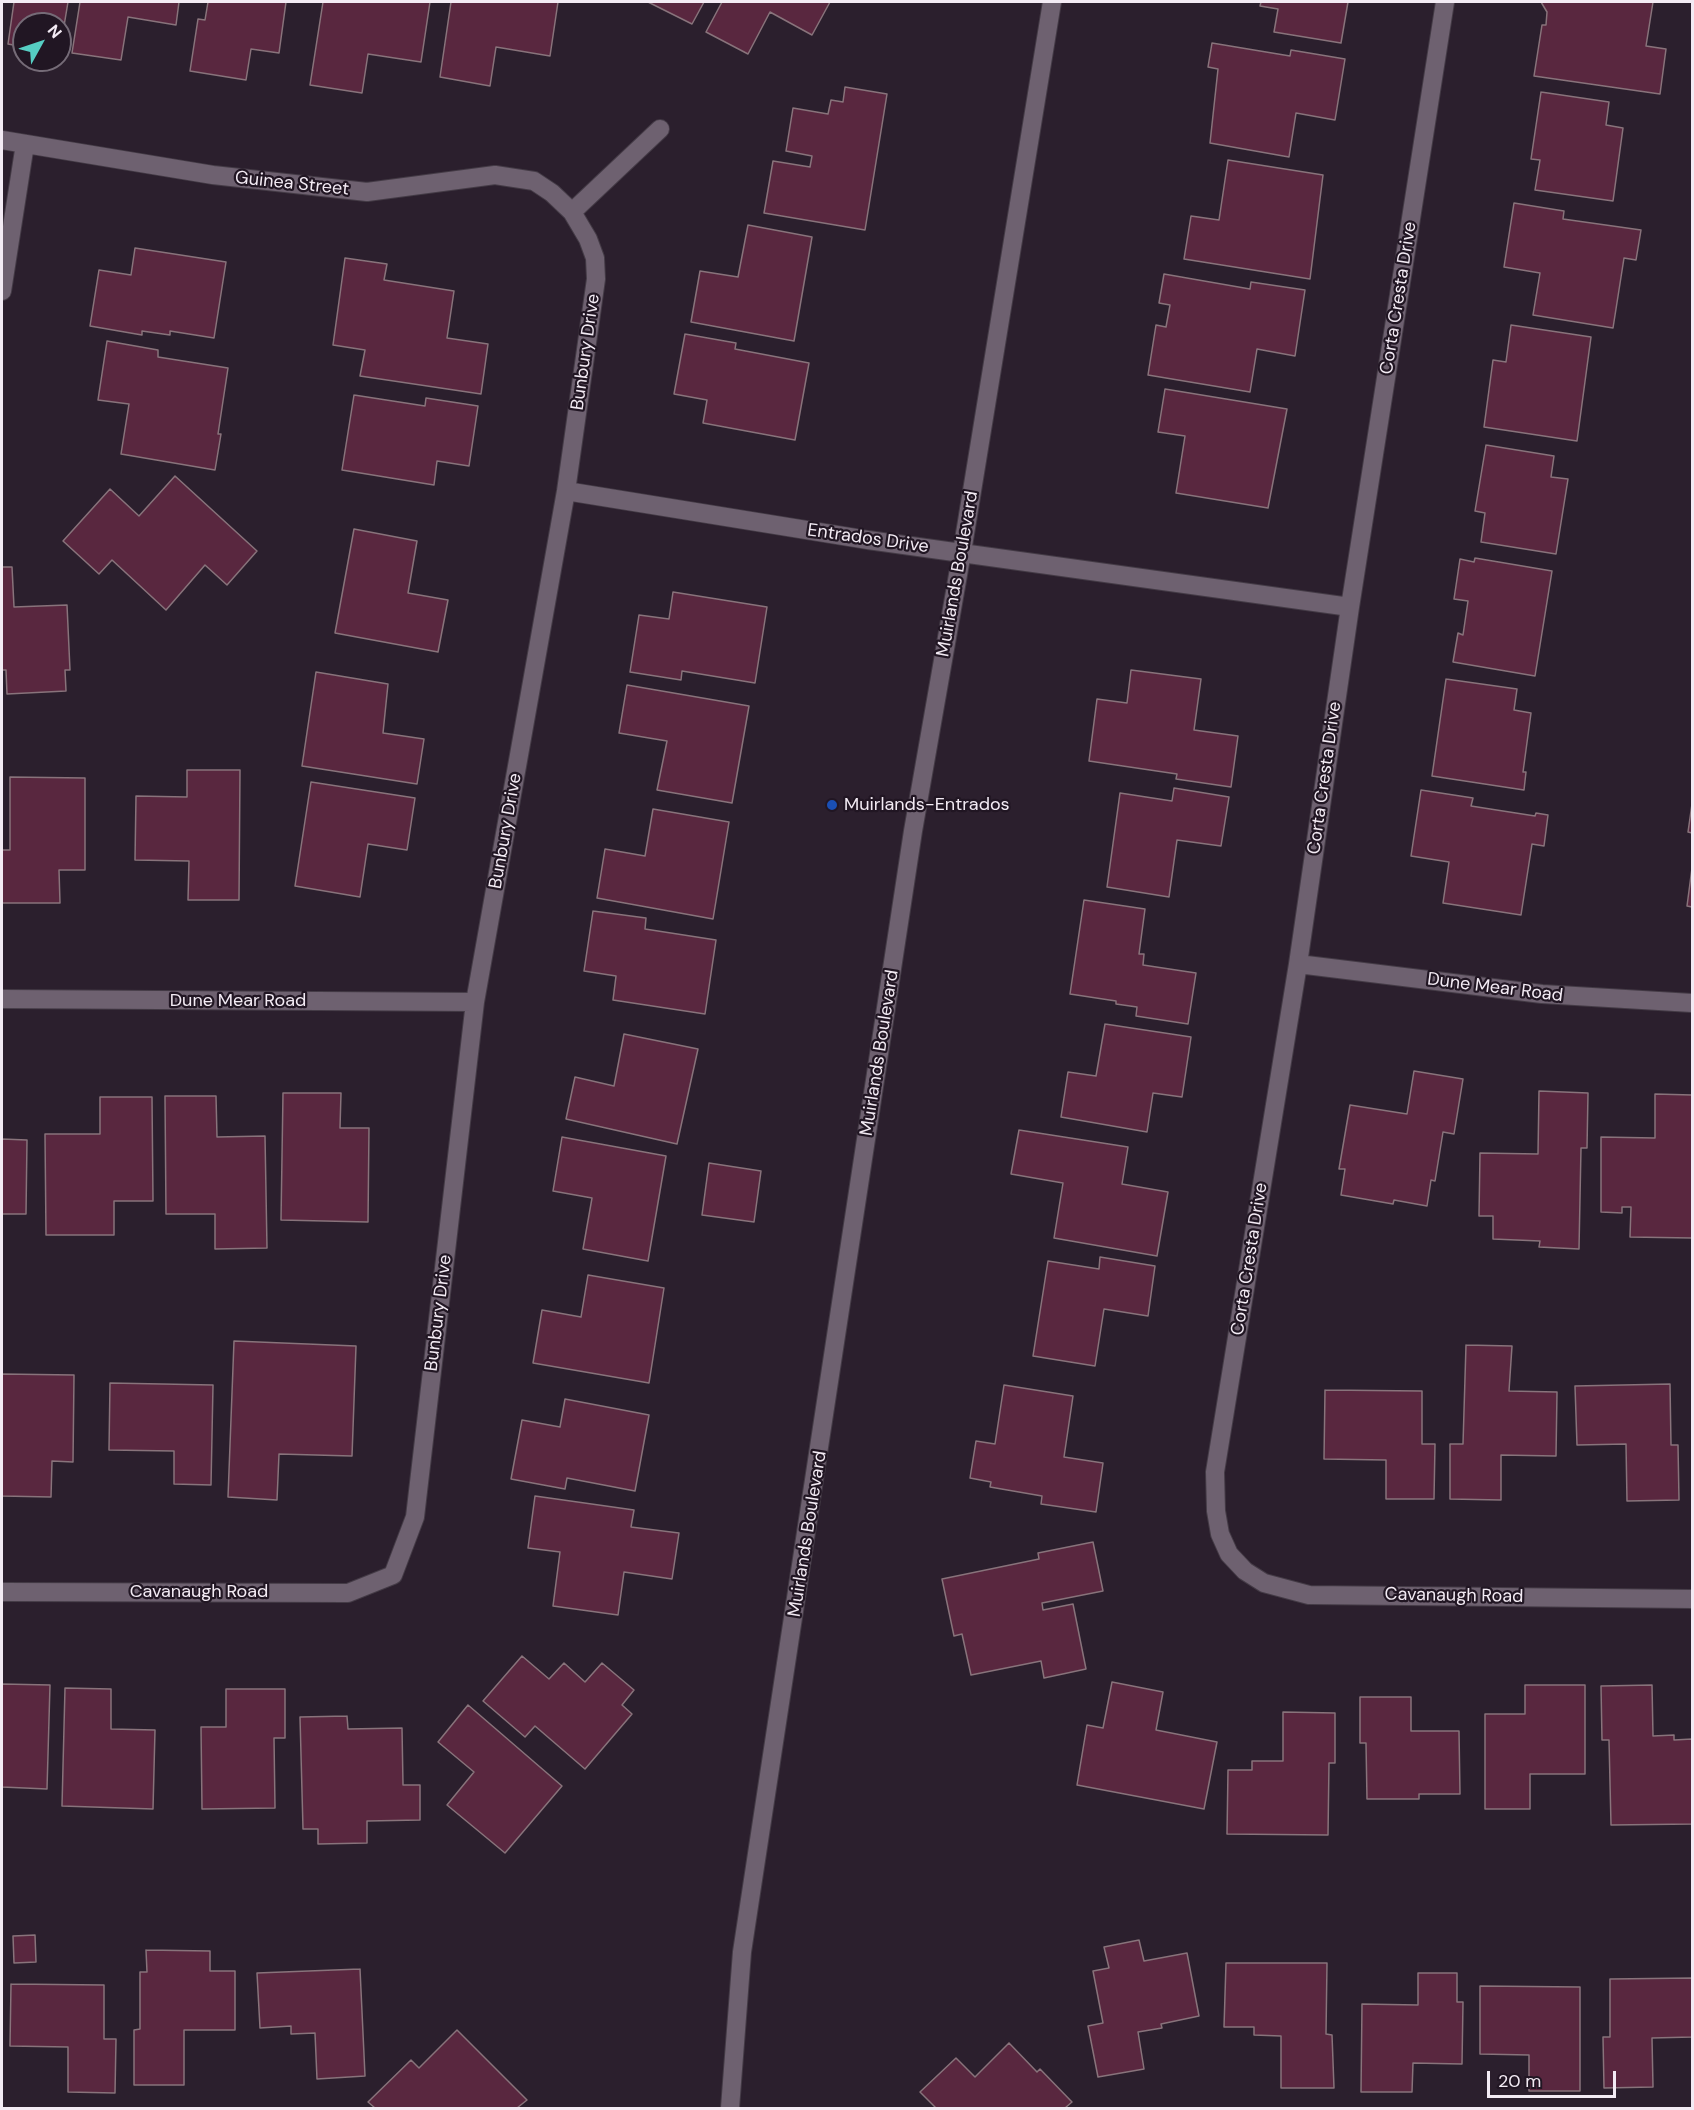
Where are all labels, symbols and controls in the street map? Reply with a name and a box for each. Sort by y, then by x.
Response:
north arrow [12,12,72,72]
text: N [43,20,66,43]
street label: Guinea Street [234,167,350,201]
street label: Corta Cresta Drive [1376,220,1422,376]
street label: Bunbury Drive [567,292,605,412]
street label: Muirlands Boulevard [933,489,983,659]
street label: Entrados Drive [806,520,930,558]
street label: Corta Cresta Drive [1304,700,1346,856]
street label: Bunbury Drive [485,771,527,891]
place label: Muirlands-Entrados [844,794,1010,816]
marker: Muirlands-Entrados [825,798,839,812]
street label: Muirlands Boulevard [856,968,904,1138]
street label: Dune Mear Road [1426,969,1564,1007]
street label: Dune Mear Road [170,990,306,1012]
street label: Corta Cresta Drive [1227,1181,1273,1337]
street label: Bunbury Drive [421,1254,457,1372]
street label: Muirlands Boulevard [784,1449,832,1619]
street label: Cavanaugh Road [130,1581,268,1603]
street label: Cavanaugh Road [1384,1584,1524,1608]
scale bar [1490,2059,1619,2097]
text: 20 m [1498,2069,1541,2093]

